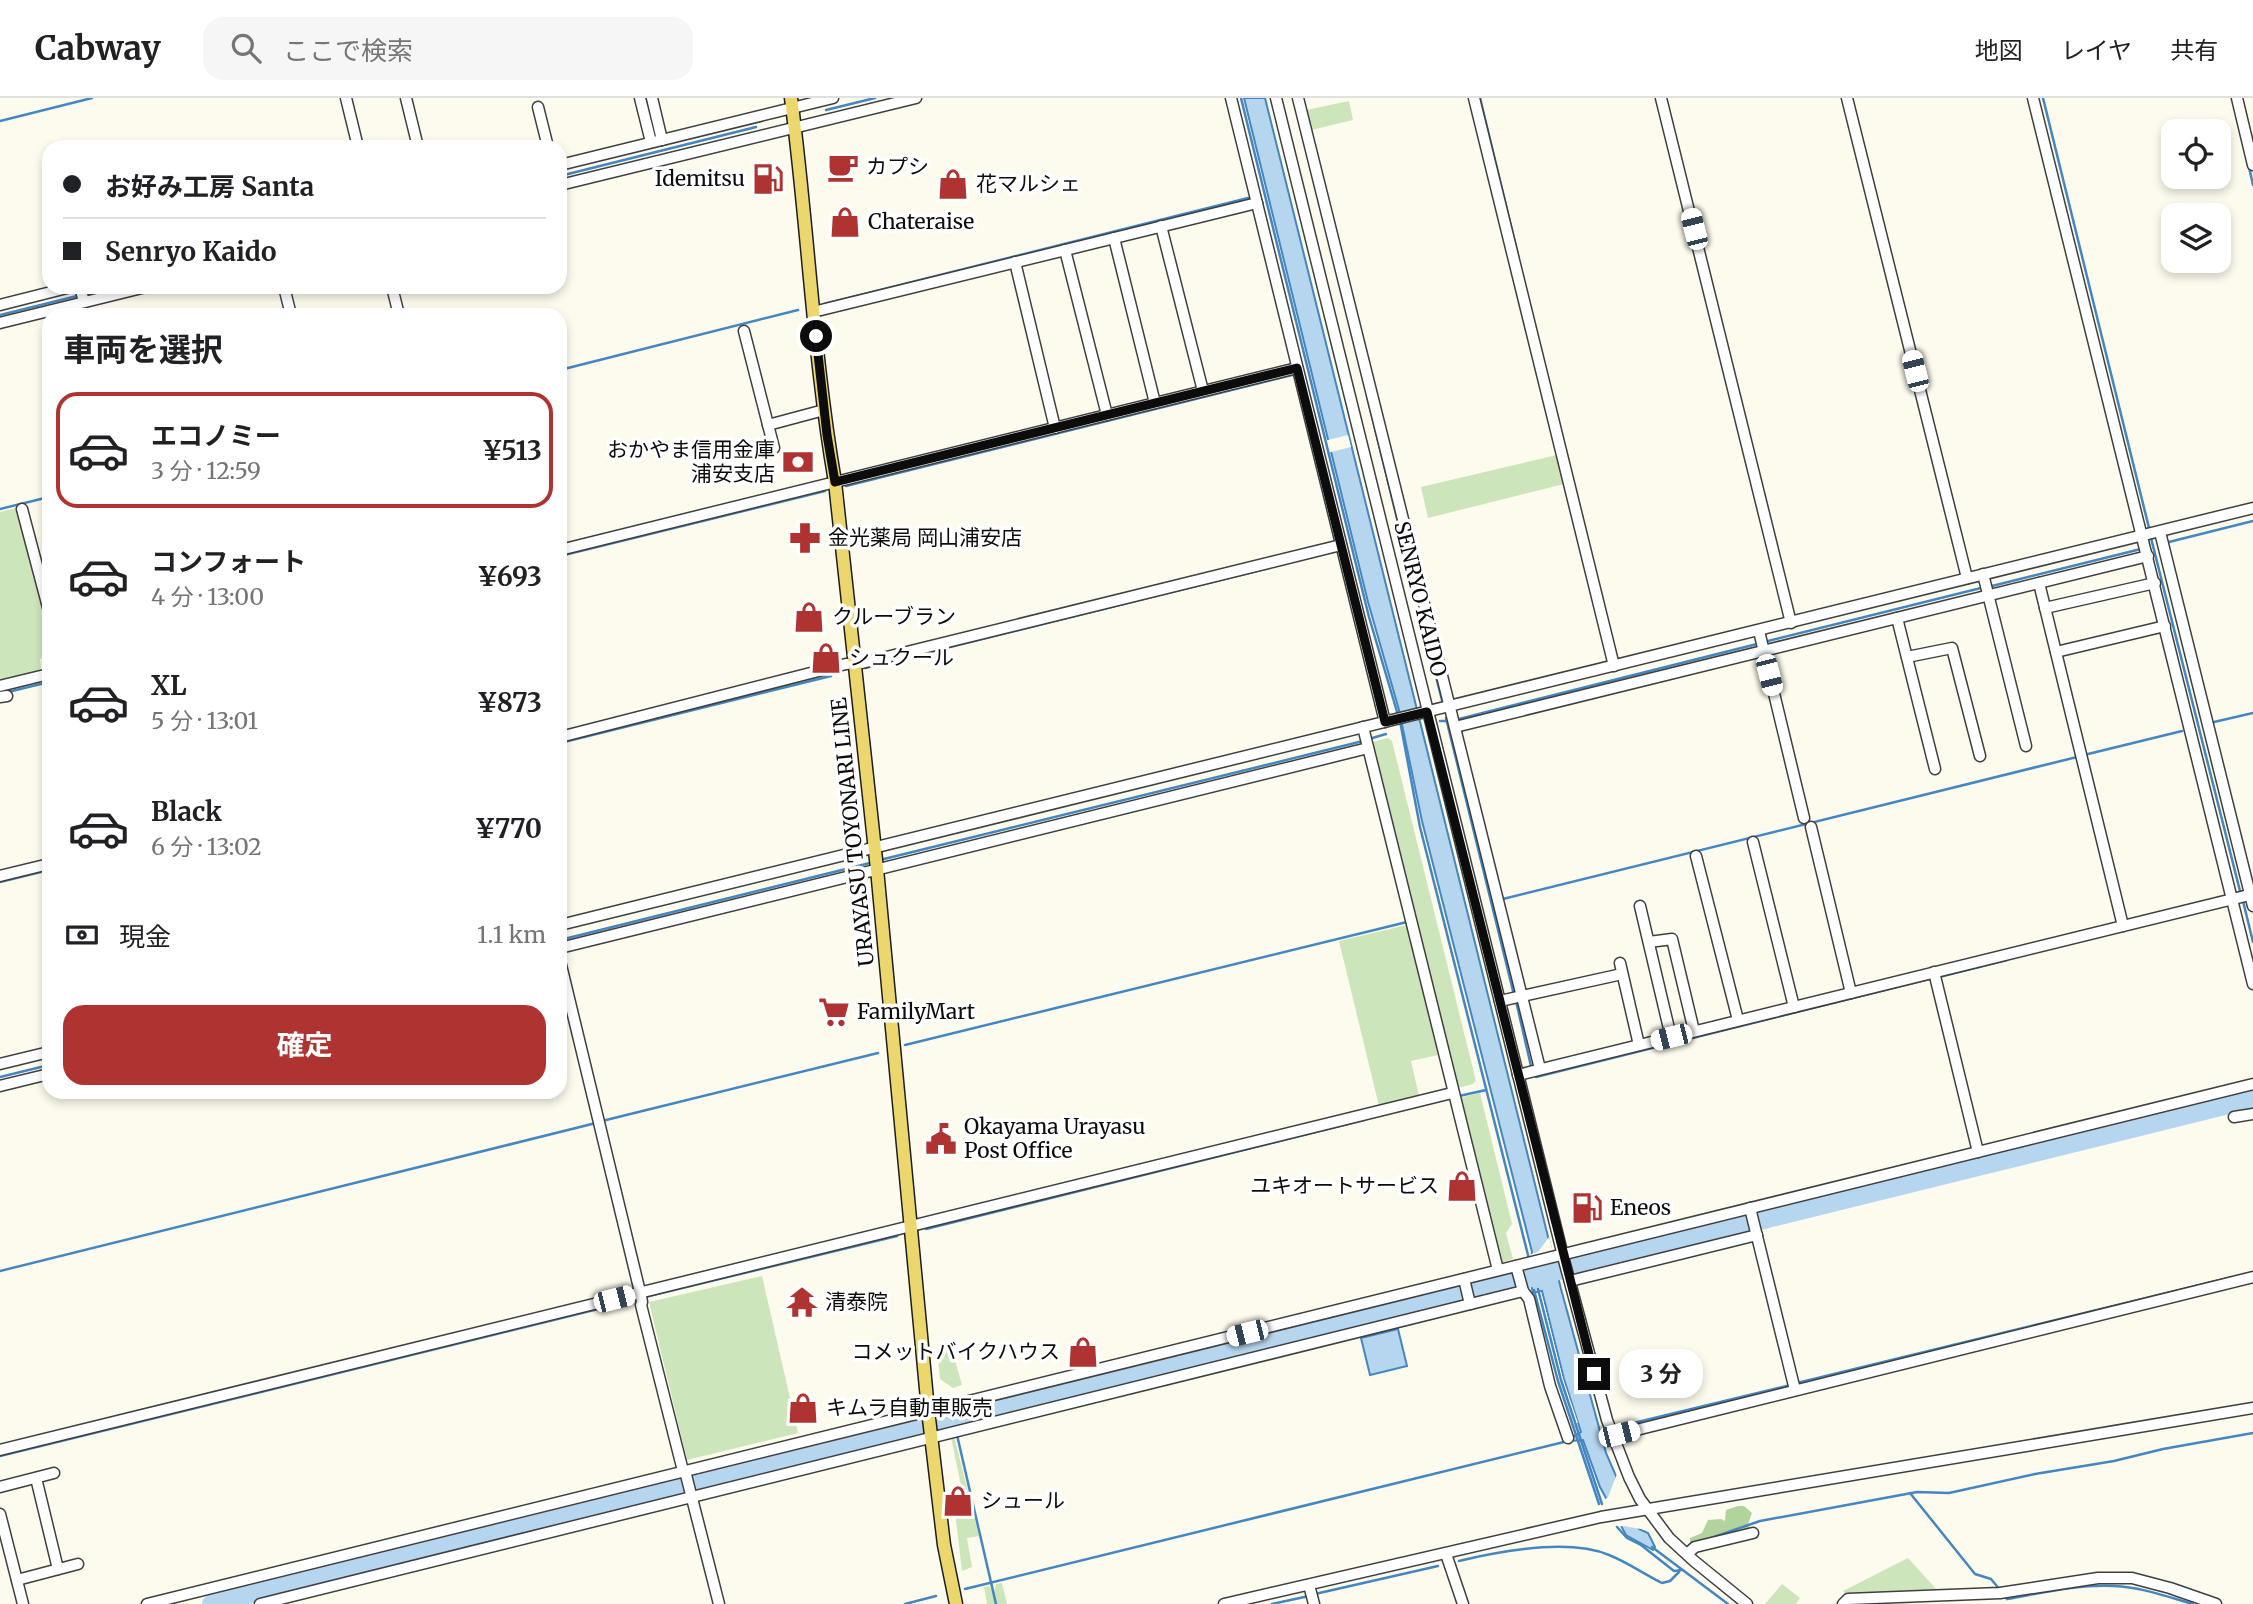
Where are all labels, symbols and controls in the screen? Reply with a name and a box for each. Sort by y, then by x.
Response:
search box [203,17,693,80]
text: Cabway [35,28,161,69]
icon: search [227,29,265,67]
text: ここで検索 [283,34,413,67]
text: 地図 [1975,35,2023,66]
text: レイヤ [2061,35,2132,66]
text: 共有 [2170,35,2218,66]
map controls [2161,119,2231,273]
button: locate [2161,119,2231,189]
cafe icon: カプシ [826,150,860,184]
place label: カプシ [866,153,929,180]
fuel station icon: Idemitsu [751,162,785,196]
place label: Idemitsu [655,165,745,192]
shop icon: 花マルシェ [936,167,970,201]
text: お好み工房 Santa [105,170,314,203]
place label: 花マルシェ [976,170,1081,197]
button: layers [2161,203,2231,273]
shop icon: Chateraise [828,205,862,239]
car [1679,206,1710,252]
place label: Chateraise [868,208,974,235]
text: Senryo Kaido [105,235,276,268]
route start [800,320,832,352]
text: 車両を選択 [63,330,223,370]
car [1900,348,1931,394]
icon: car [67,419,130,482]
text: エコノミー [151,419,281,452]
text: ¥513 [482,434,542,467]
place label: おかやま信用金庫 浦安支店 [607,436,775,487]
bank icon: おかやま信用金庫 浦安支店 [781,445,815,479]
text: 3 分 · 12:59 [151,456,261,485]
street label: SENRYO KAIDO [1388,518,1453,679]
pharmacy icon: 金光薬局 岡山浦安店 [788,521,822,555]
place label: 金光薬局 岡山浦安店 [828,524,1022,551]
icon: car [67,545,130,608]
text: コンフォート [151,545,306,578]
text: ¥693 [477,560,542,593]
text: 4 分 · 13:00 [151,582,264,611]
shop icon: クルーブラン [792,600,826,634]
place label: クルーブラン [832,603,956,630]
shop icon: シュクール [809,641,843,675]
place label: シュクール [849,644,954,671]
car [1754,652,1785,698]
text: XL [151,669,187,702]
icon: car [67,671,130,734]
text: ¥873 [477,686,542,719]
street label: URAYASU TOYONARI LINE [825,696,880,968]
text: 5 分 · 13:01 [151,706,258,735]
text: Black [151,795,222,828]
icon: car [67,797,130,860]
text: ¥770 [475,812,542,845]
text: 6 分 · 13:02 [151,832,262,861]
icon: cash [63,916,101,954]
text: 現金 [119,920,171,953]
text: 1.1 km [477,920,546,949]
supermarket icon: FamilyMart [817,995,851,1029]
place label: FamilyMart [857,998,975,1025]
button: 確定 [63,1005,546,1085]
car [1649,1022,1694,1052]
place label: Okayama Urayasu Post Office [964,1113,1146,1164]
public building icon: Okayama Urayasu Post Office [924,1122,958,1156]
shop icon: ユキオートサービス [1445,1169,1479,1203]
place label: ユキオートサービス [1250,1172,1439,1199]
fuel station icon: Eneos [1570,1191,1604,1225]
place label: Eneos [1610,1194,1671,1221]
car [592,1284,637,1314]
temple icon: 清泰院 [785,1285,819,1319]
place label: 清泰院 [825,1288,888,1315]
car [1225,1318,1270,1348]
shop icon: コメットバイクハウス [1066,1335,1100,1369]
place label: コメットバイクハウス [851,1338,1060,1365]
callout: 3 分 [1618,1350,1702,1398]
route end [1578,1358,1610,1390]
text: 3 分 [1640,1359,1682,1388]
shop icon: キムラ自動車販売 [786,1391,820,1425]
place label: キムラ自動車販売 [826,1394,993,1421]
car [1597,1419,1642,1449]
shop icon: シュール [941,1484,975,1518]
place label: シュール [981,1487,1065,1514]

